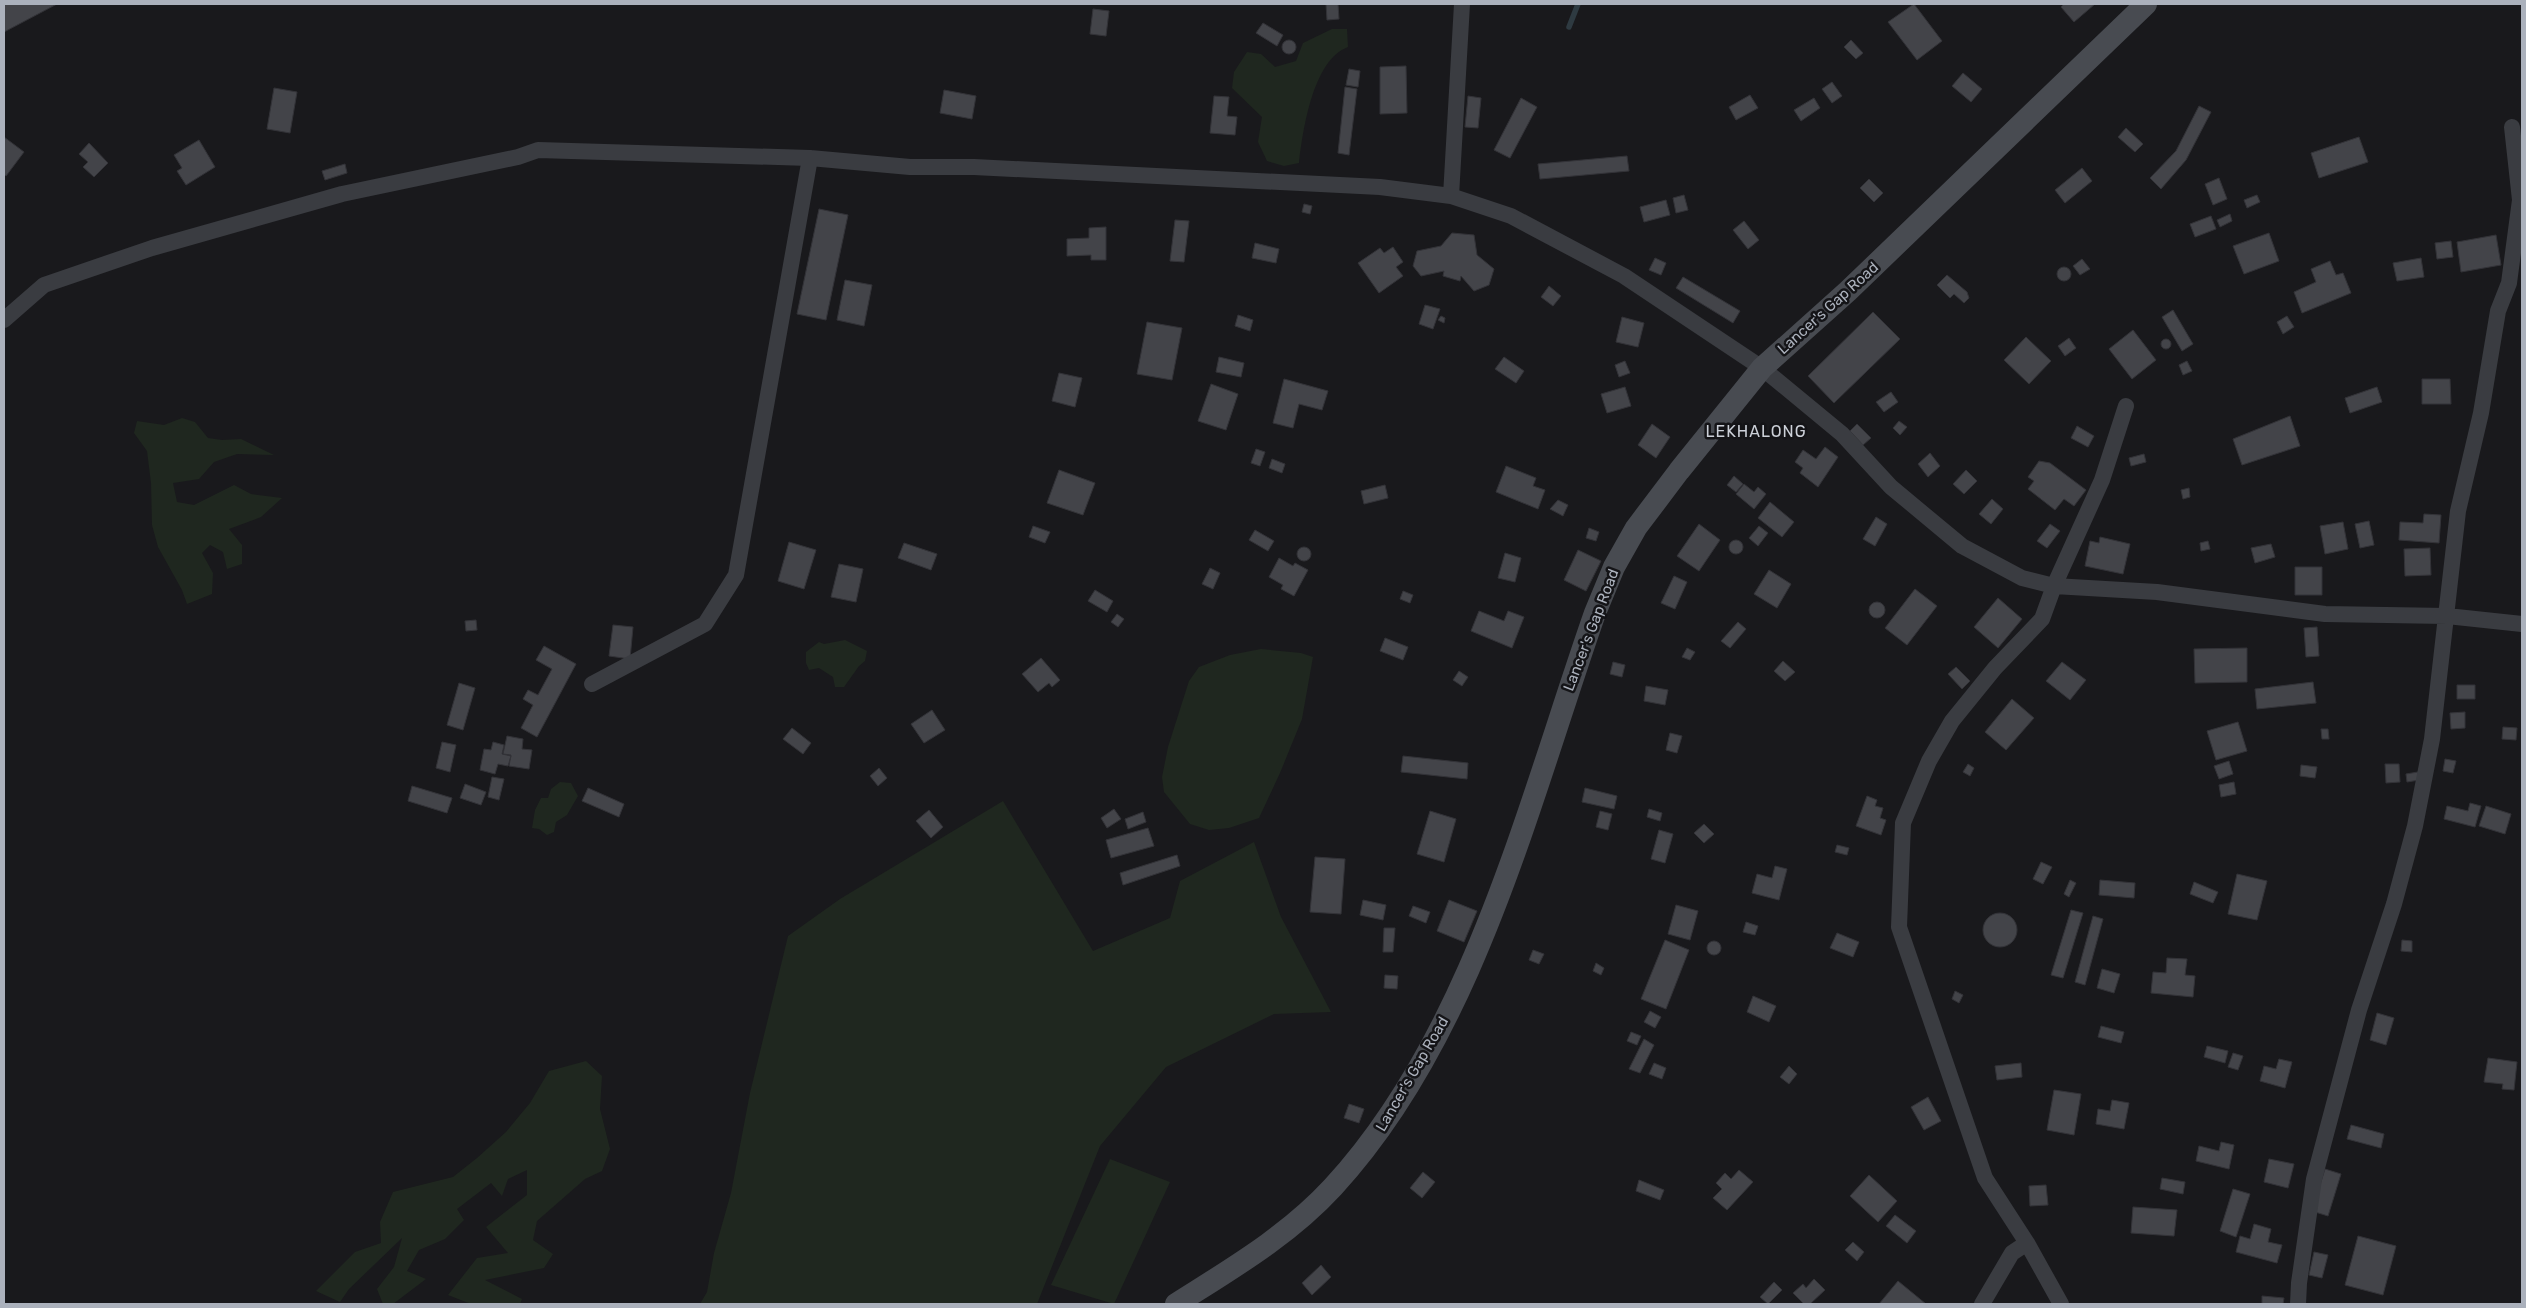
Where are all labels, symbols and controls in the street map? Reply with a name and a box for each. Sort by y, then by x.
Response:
street label: Lancer's Gap Road [1774,258,1882,358]
district label: LEKHALONG [1705,422,1807,441]
street label: Lancer's Gap Road [1559,566,1623,694]
street label: Lancer's Gap Road [1372,1014,1452,1134]

